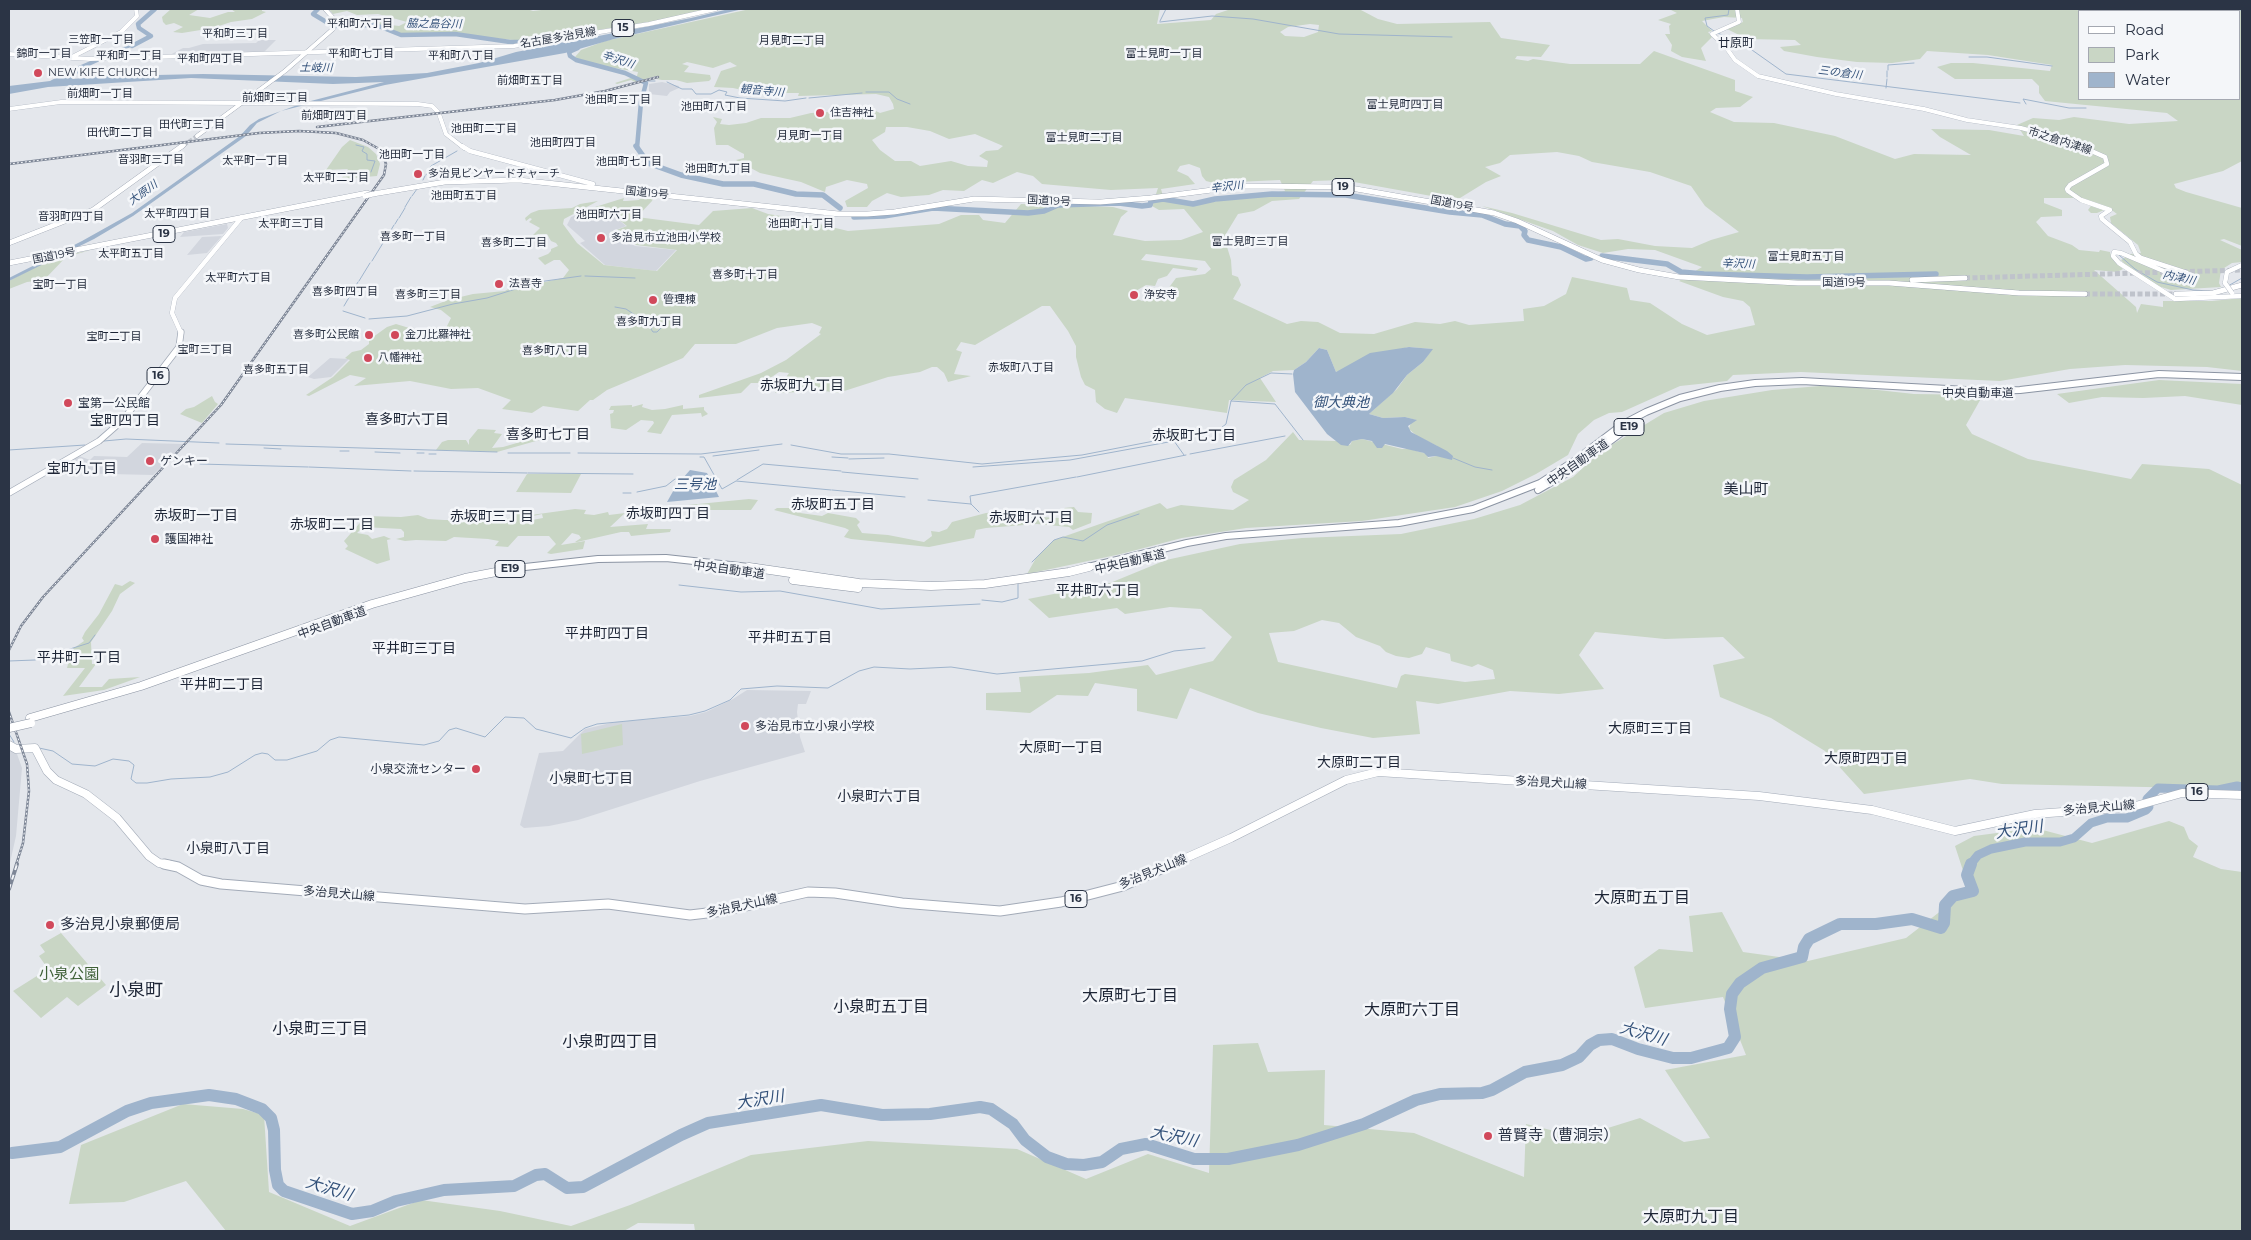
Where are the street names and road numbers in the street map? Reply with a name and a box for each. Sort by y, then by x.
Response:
road number: 15 [612,19,634,36]
street label: 名古屋多治見線 [519,25,597,51]
street label: 市之倉内津線 [2027,125,2093,157]
road number: 19 [1332,178,1354,196]
street label: 国道19号 [625,184,669,202]
street label: 国道19号 [1027,193,1071,209]
street label: 国道19号 [1429,193,1475,215]
road number: 19 [153,225,175,242]
street label: 国道19号 [31,245,77,267]
street label: 国道19号 [1822,276,1866,290]
road number: 16 [147,368,169,384]
street label: 中央自動車道 [1942,386,2014,400]
road number: E19 [1614,418,1644,436]
street label: 中央自動車道 [1544,436,1612,490]
street label: 中央自動車道 [1093,547,1167,577]
street label: 中央自動車道 [692,558,766,582]
road number: E19 [495,560,525,578]
street label: 中央自動車道 [296,604,368,642]
street label: 多治見犬山線 [1515,774,1587,792]
road number: 16 [2186,784,2208,800]
street label: 多治見犬山線 [2063,798,2135,818]
street label: 多治見犬山線 [1117,852,1189,892]
street label: 多治見犬山線 [303,884,375,904]
street label: 多治見犬山線 [705,891,779,921]
road number: 16 [1065,891,1087,908]

